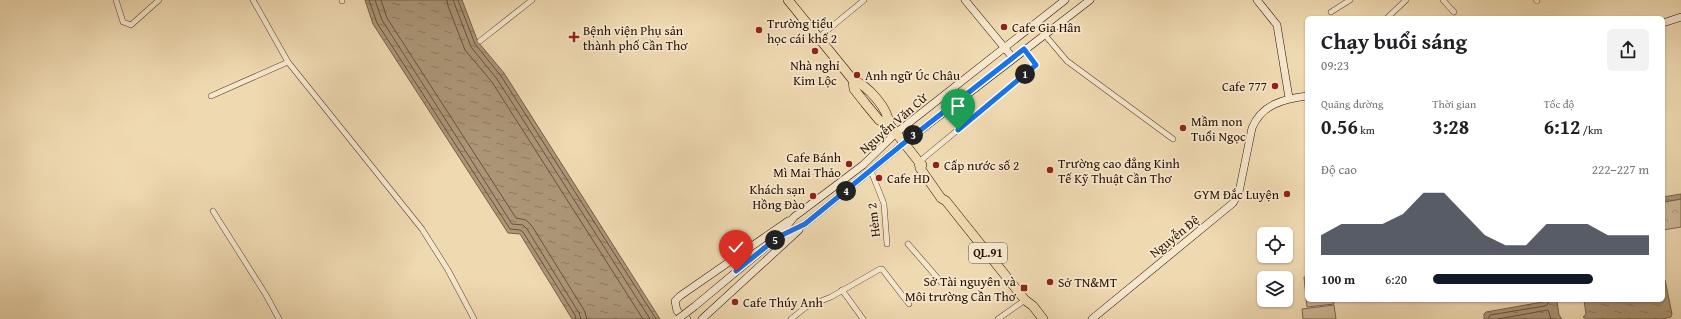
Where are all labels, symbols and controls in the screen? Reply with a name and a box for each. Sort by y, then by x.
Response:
place label: Trường tiểu học cái khế 2 [767,14,837,48]
place label: Cafe Gia Hân [1012,18,1081,37]
place label: Bệnh viện Phụ sản thành phố Cần Thơ [583,21,688,55]
marker: Cafe Gia Hân [999,22,1009,32]
marker: Trường tiểu học cái khế 2 [754,25,764,35]
text: Chạy buổi sáng [1321,25,1467,57]
button: share [1607,29,1649,71]
marker: Bệnh viện Phụ sản thành phố Cần Thơ [568,31,580,43]
marker: Nhà nghỉ Kim Lộc [810,46,820,56]
place label: Nhà nghỉ Kim Lộc [790,56,840,90]
text: 09:23 [1321,56,1349,75]
pin: 1 [1015,64,1035,84]
place label: Anh ngữ Úc Châu [865,66,960,85]
text: 1 [1022,66,1028,82]
marker: Anh ngữ Úc Châu [852,70,862,80]
place label: Cafe 777 [1222,77,1267,96]
marker: Cafe 777 [1270,81,1280,91]
street label: Nguyễn Văn Cừ [855,88,932,158]
pin [941,89,975,130]
icon: arrive [947,95,969,117]
text: Quãng đường [1321,96,1384,112]
text: Thời gian [1432,96,1476,112]
text: Tốc độ [1544,96,1574,112]
place label: Mầm non Tuổi Ngọc [1191,112,1246,146]
text: 0.56 [1321,112,1358,141]
text: 3:28 [1432,112,1469,141]
text: 6:12 [1544,112,1580,141]
text: km [1358,122,1375,138]
text: /km [1580,122,1603,138]
marker: Mầm non Tuổi Ngọc [1178,123,1188,133]
pin: 3 [903,125,923,145]
text: 3 [910,127,916,143]
place label: Cafe Bánh Mì Mai Thảo [773,148,842,182]
place label: Trường cao đẳng Kinh Tế Kỹ Thuật Cần Thơ [1058,154,1180,188]
place label: Cấp nước số 2 [944,156,1019,175]
marker: Cafe Bánh Mì Mai Thảo [844,159,854,169]
marker: Cấp nước số 2 [931,160,941,170]
text: Độ cao [1321,160,1357,179]
text: 222–227 m [1592,160,1649,179]
marker: Trường cao đẳng Kinh Tế Kỹ Thuật Cần Thơ [1045,165,1055,175]
place label: Cafe HD [887,169,930,188]
marker: Cafe HD [874,173,884,183]
place label: Khách sạn Hồng Đào [750,180,806,214]
pin: 4 [836,181,856,201]
text: 4 [843,183,849,199]
place label: GYM Đắc Luyện [1194,185,1280,204]
marker: GYM Đắc Luyện [1282,189,1292,199]
marker: Khách sạn Hồng Đào [808,191,818,201]
street label: Hẻm 2 [862,202,885,238]
street label: Nguyễn Đệ [1146,211,1203,262]
map controls [1257,227,1293,307]
button: locate [1257,227,1293,263]
pin [719,230,753,271]
pin: 5 [765,230,785,250]
text: 5 [772,232,778,248]
icon: check [725,236,747,258]
road number: QL.91 [969,243,1007,263]
text: 100 m [1321,270,1355,289]
text: 6:20 [1385,270,1407,289]
button: layers [1257,271,1293,307]
place label: Sở Tài nguyên và Môi trường Cần Thơ [905,272,1017,306]
place label: Sở TN&MT [1058,273,1118,292]
marker: Sở TN&MT [1045,277,1055,287]
marker: Sở Tài nguyên và Môi trường Cần Thơ [1019,283,1029,293]
place label: Cafe Thúy Anh [743,293,823,312]
marker: Cafe Thúy Anh [730,297,740,307]

